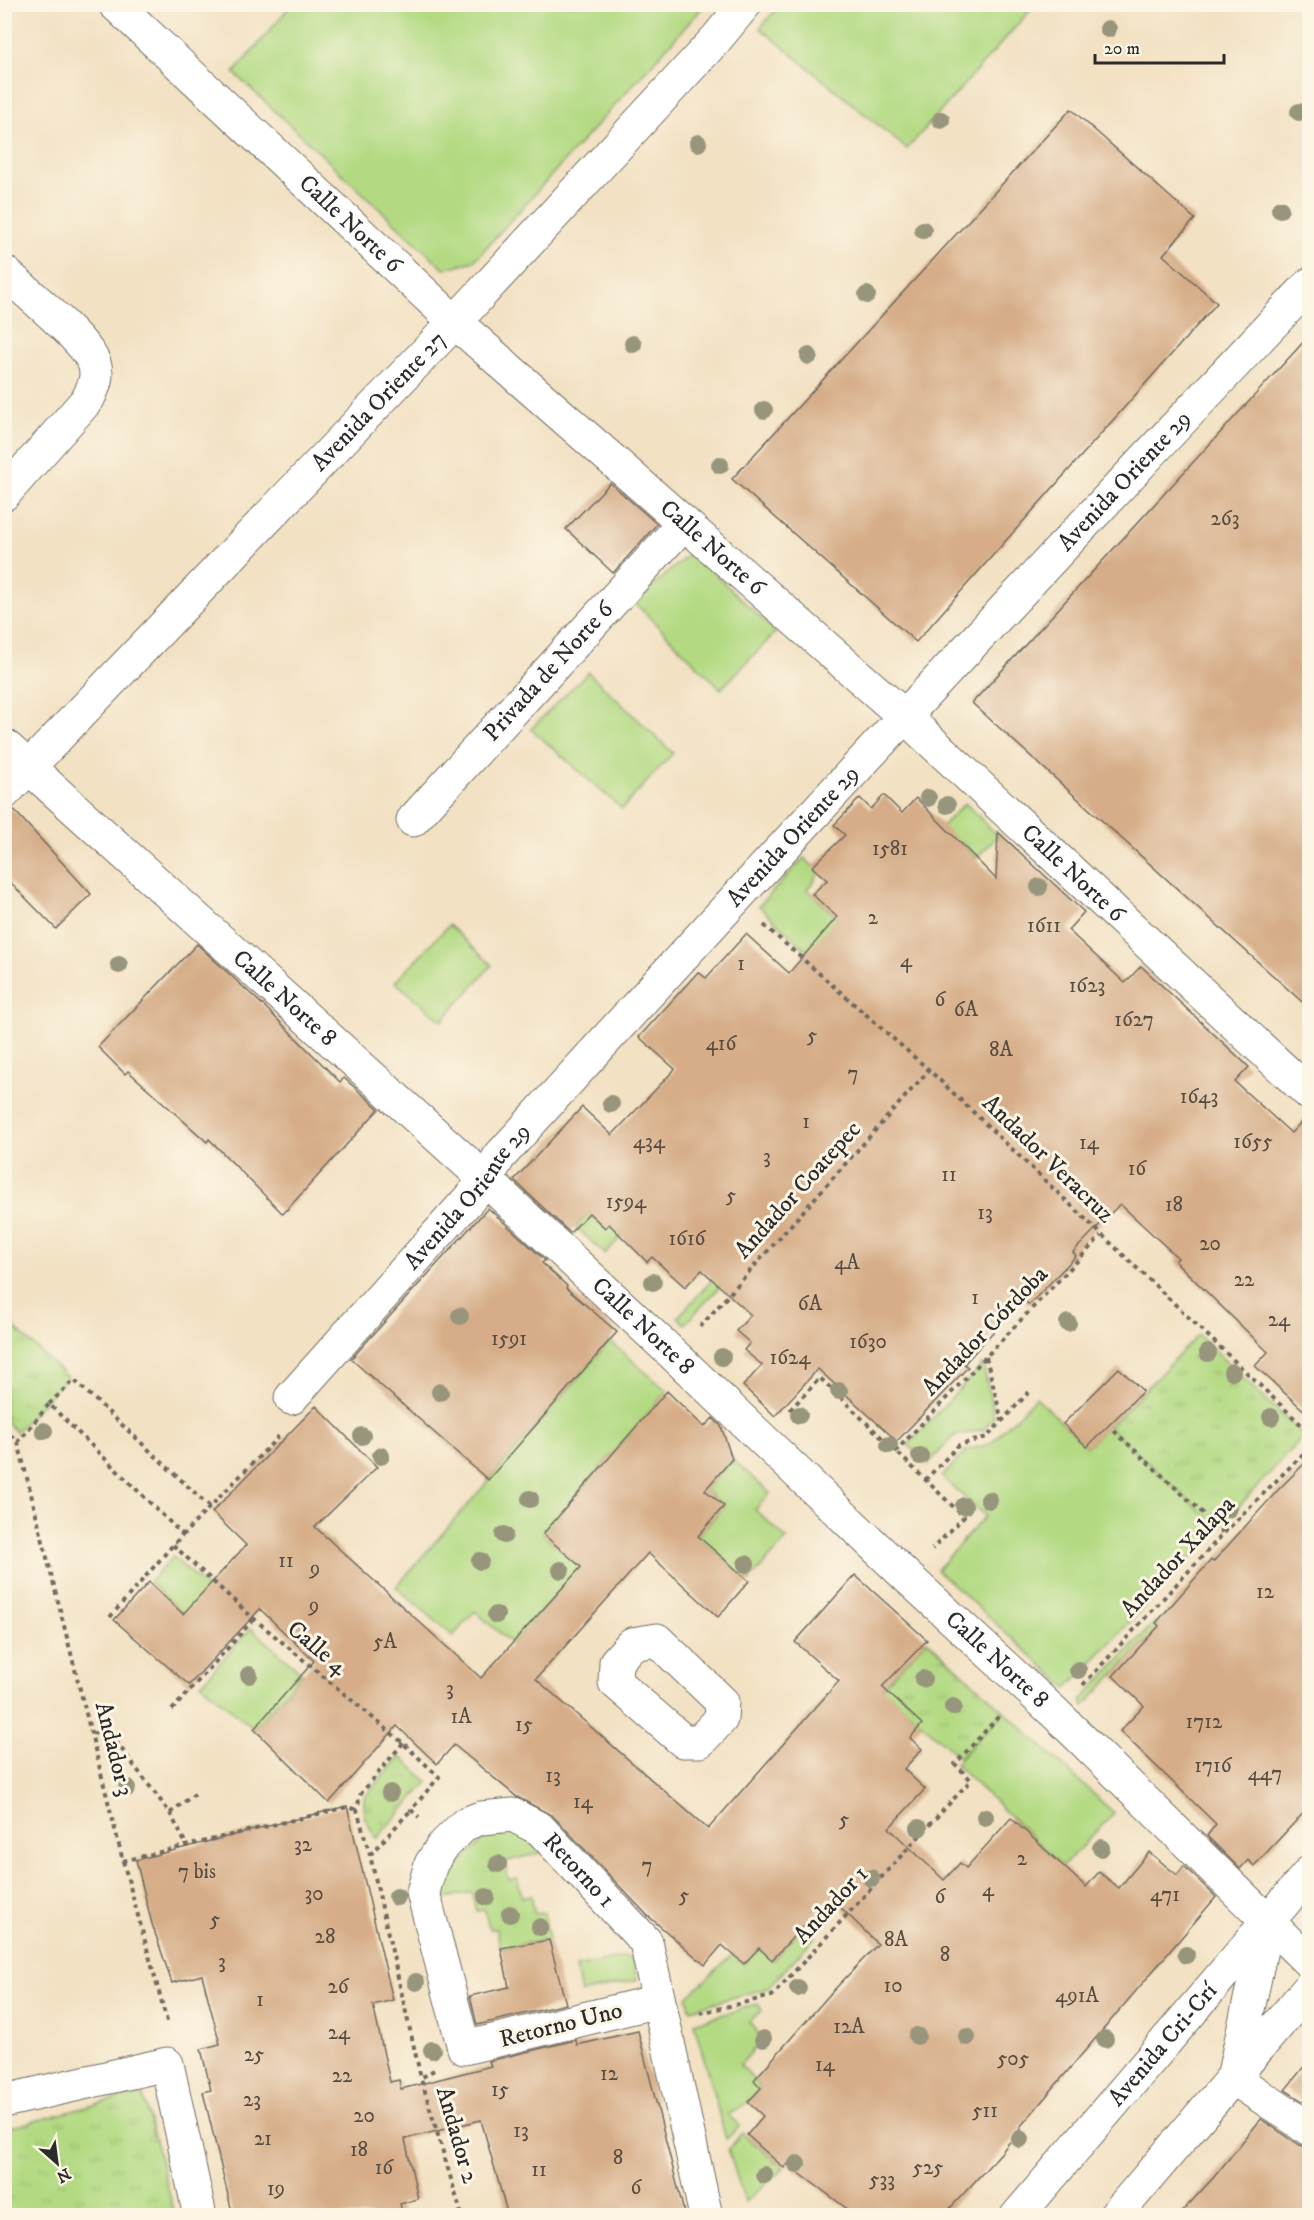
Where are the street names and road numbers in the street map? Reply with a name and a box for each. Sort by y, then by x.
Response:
street label: Calle Norte 6 [292,168,409,281]
street label: Avenida Oriente 27 [305,325,453,478]
street label: Avenida Oriente 29 [1051,404,1198,558]
street label: Calle Norte 6 [653,494,773,603]
street label: Privada de Norte 6 [477,594,621,748]
street label: Avenida Oriente 29 [720,759,866,913]
street label: Calle Norte 6 [1015,818,1132,930]
street label: Calle Norte 8 [226,944,343,1053]
street label: Andador Veracruz [976,1089,1121,1230]
street label: Andador Coatepec [728,1115,868,1265]
street label: Avenida Oriente 29 [398,1117,537,1276]
street label: Andador Córdoba [915,1259,1055,1402]
street label: Calle Norte 8 [585,1271,701,1382]
street label: Andador Xalapa [1114,1490,1242,1624]
street label: Calle Norte 8 [939,1604,1055,1715]
street label: Calle 4 [281,1614,354,1683]
street label: Andador 3 [88,1699,140,1799]
street label: Retorno 1 [536,1826,621,1914]
street label: Andador 1 [787,1860,875,1950]
street label: Avenida Cri-Crí [1102,1975,1225,2113]
street label: Retorno Uno [497,1995,625,2055]
street label: Andador 2 [429,2083,485,2187]

